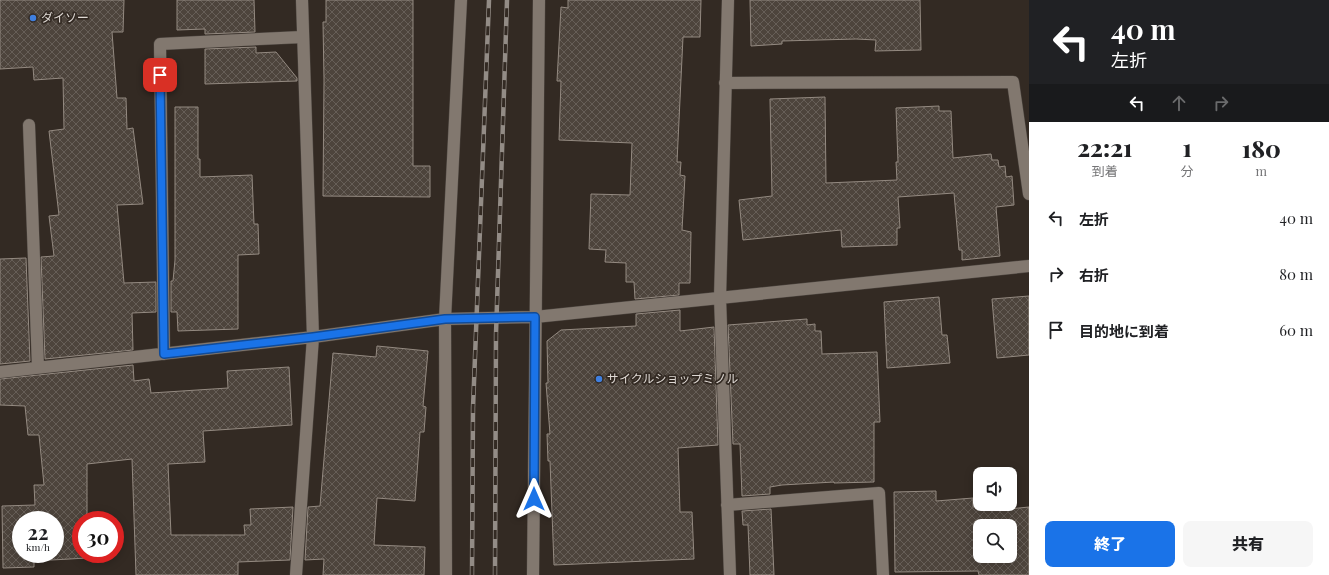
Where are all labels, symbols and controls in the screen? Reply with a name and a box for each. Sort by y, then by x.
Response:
place label: ダイソー [41,9,89,25]
text: 40 m [1111,10,1176,47]
marker: ダイソー [28,13,38,23]
icon: left [1045,16,1097,68]
text: 左折 [1111,48,1147,72]
pin [143,58,177,92]
icon: arrive [149,64,171,86]
icon: left [1126,92,1148,114]
icon: ahead [1168,92,1190,114]
icon: right [1210,92,1232,114]
text: 22:21 [1077,131,1132,163]
text: 1 [1182,131,1192,163]
text: 180 [1242,132,1281,164]
text: 到着 [1092,162,1118,179]
text: 分 [1181,162,1194,179]
text: m [1256,162,1267,179]
icon: left [1045,207,1067,229]
text: 40 m [1280,208,1313,228]
text: 左折 [1079,209,1109,229]
icon: right [1045,263,1067,285]
text: 80 m [1279,264,1313,284]
text: 右折 [1079,265,1109,285]
icon: arrive [1045,319,1067,341]
text: 60 m [1279,320,1313,340]
text: 目的地に到着 [1079,321,1169,341]
place label: サイクルショップミノル [607,370,738,386]
marker: サイクルショップミノル [594,374,604,384]
map controls [973,467,1017,563]
button: sound [973,467,1017,511]
position arrow [513,478,555,520]
speed limit sign: 30 [72,511,124,563]
text: 22 [28,518,48,545]
button: search [973,519,1017,563]
button: 終了 [1045,521,1175,567]
button: 共有 [1183,521,1313,567]
text: km/h [26,540,50,554]

